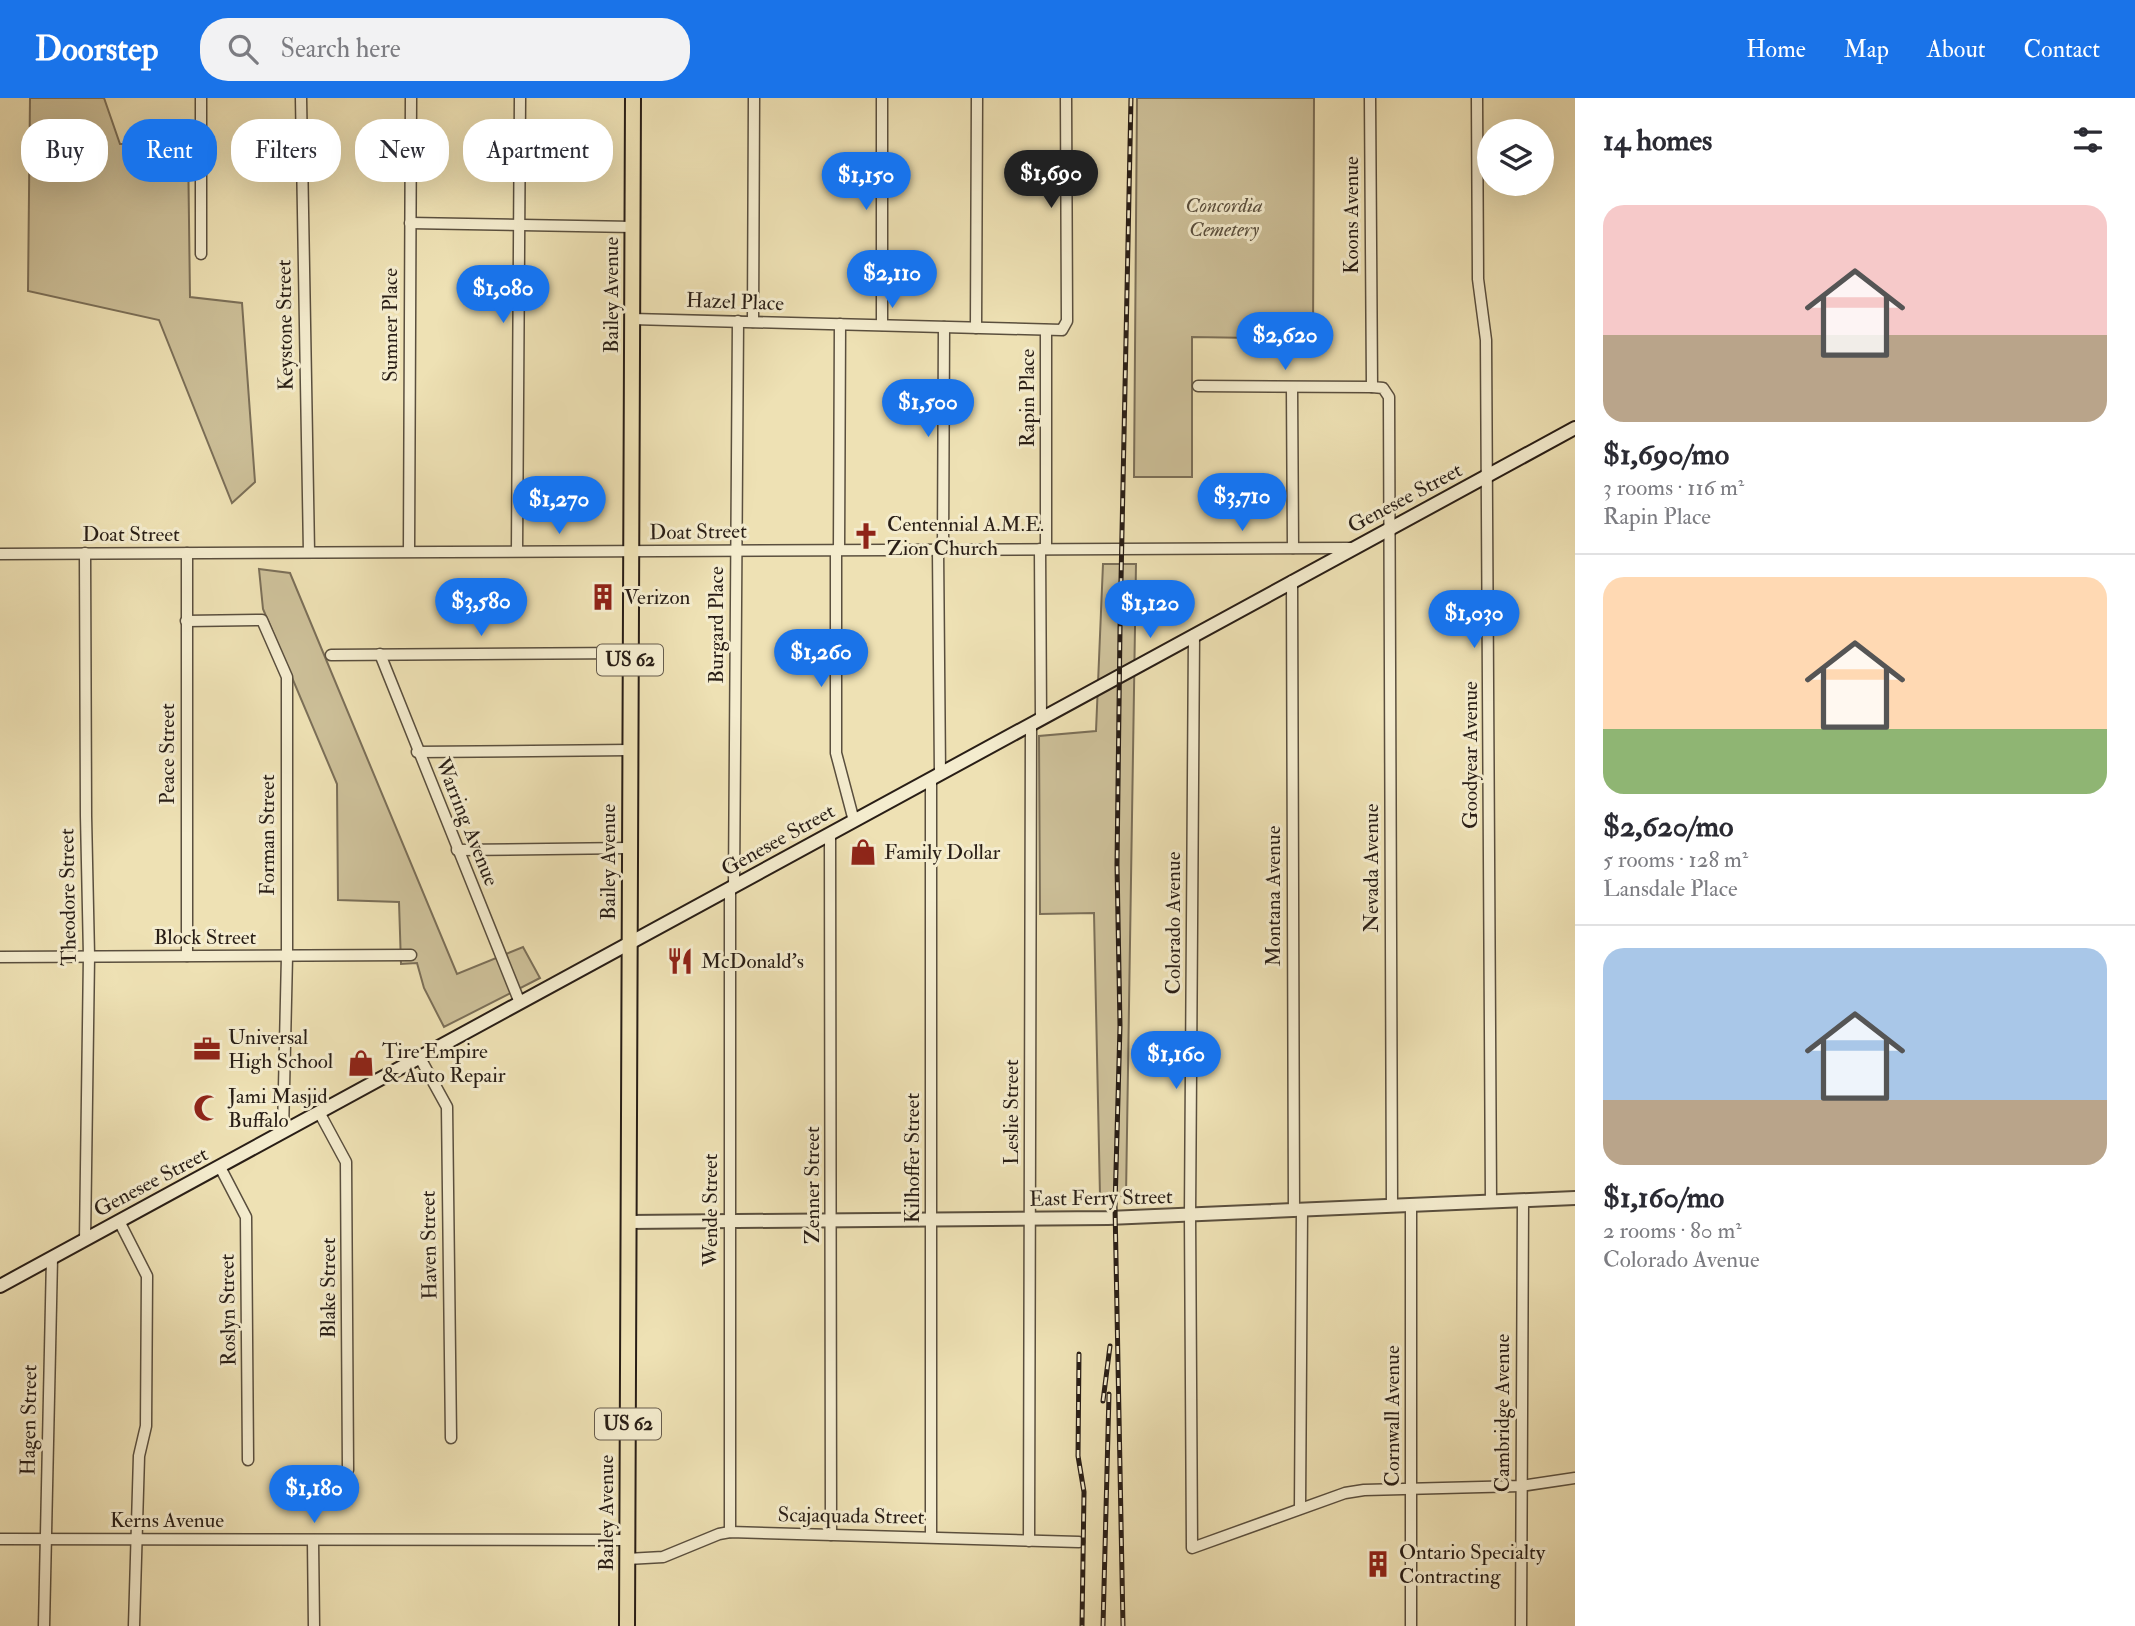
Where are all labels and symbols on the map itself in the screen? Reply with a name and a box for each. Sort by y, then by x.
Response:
pin: $1,690 [994,150,1108,210]
pin: $1,150 [809,152,923,212]
street label: Koons Avenue [1338,156,1365,274]
park label: Concordia Cemetery [1185,192,1263,243]
street label: Bailey Avenue [598,237,625,353]
pin: $2,110 [835,250,949,310]
street label: Keystone Street [270,259,300,391]
pin: $1,080 [446,266,560,325]
street label: Sumner Place [377,268,404,382]
street label: Hazel Place [685,287,785,317]
pin: $2,620 [1228,313,1342,372]
street label: Rapin Place [1014,348,1041,447]
pin: $1,500 [871,380,985,439]
street label: Genesee Street [1343,456,1467,539]
pin: $3,710 [1185,474,1299,533]
pin: $1,270 [502,476,616,536]
place label: Centennial A.M.E. Zion Church [887,511,1044,562]
street label: Doat Street [649,518,747,546]
street label: Doat Street [82,521,180,548]
church icon: Centennial A.M.E. Zion Church [851,521,881,551]
street label: Burgard Place [703,566,730,684]
pin: $3,580 [424,578,538,638]
pin: $1,120 [1093,580,1207,640]
building icon: Verizon [588,582,618,612]
place label: Verizon [624,584,691,611]
pin: $1,030 [1417,590,1531,650]
pin: $1,260 [764,630,878,689]
road number: US 62 [597,645,663,676]
street label: Goodyear Avenue [1457,681,1484,829]
street label: Peace Street [154,703,181,805]
street label: Warring Avenue [429,753,505,890]
street label: Forman Street [254,774,281,896]
street label: Genesee Street [716,798,840,882]
street label: Nevada Avenue [1358,803,1385,932]
street label: Bailey Avenue [595,804,622,920]
street label: Montana Avenue [1260,825,1287,966]
street label: Theodore Street [53,828,83,966]
shop icon: Family Dollar [848,837,878,867]
place label: Family Dollar [884,839,1001,866]
street label: Colorado Avenue [1160,851,1187,994]
street label: Block Street [154,924,257,951]
restaurant icon: McDonald's [665,946,695,976]
place label: McDonald's [701,948,804,975]
place label: Universal High School [228,1024,334,1075]
pin: $1,160 [1119,1032,1233,1091]
office icon: Universal High School [192,1034,222,1064]
place label: Tire Empire & Auto Repair [382,1038,506,1089]
shop icon: Tire Empire & Auto Repair [346,1048,376,1078]
street label: Leslie Street [998,1059,1025,1165]
place label: Jami Masjid Buffalo [227,1083,328,1134]
mosque icon: Jami Masjid Buffalo [192,1093,222,1123]
street label: Kilhoffer Street [899,1093,926,1223]
street label: Zenner Street [799,1126,826,1244]
street label: Genesee Street [89,1140,213,1223]
street label: Wende Street [697,1153,724,1268]
street label: East Ferry Street [1029,1183,1173,1213]
street label: Haven Street [415,1190,443,1300]
street label: Blake Street [315,1237,342,1339]
street label: Roslyn Street [214,1253,242,1366]
street label: Cambridge Avenue [1489,1334,1516,1492]
street label: Cornwall Avenue [1379,1345,1406,1487]
street label: Hagen Street [15,1364,43,1476]
road number: US 62 [595,1408,661,1440]
street label: Bailey Avenue [593,1455,620,1571]
pin: $1,180 [257,1466,371,1525]
street label: Scajaquada Street [777,1501,925,1531]
street label: Kerns Avenue [110,1507,224,1534]
place label: Ontario Specialty Contracting [1399,1539,1546,1590]
building icon: Ontario Specialty Contracting [1363,1549,1393,1579]

